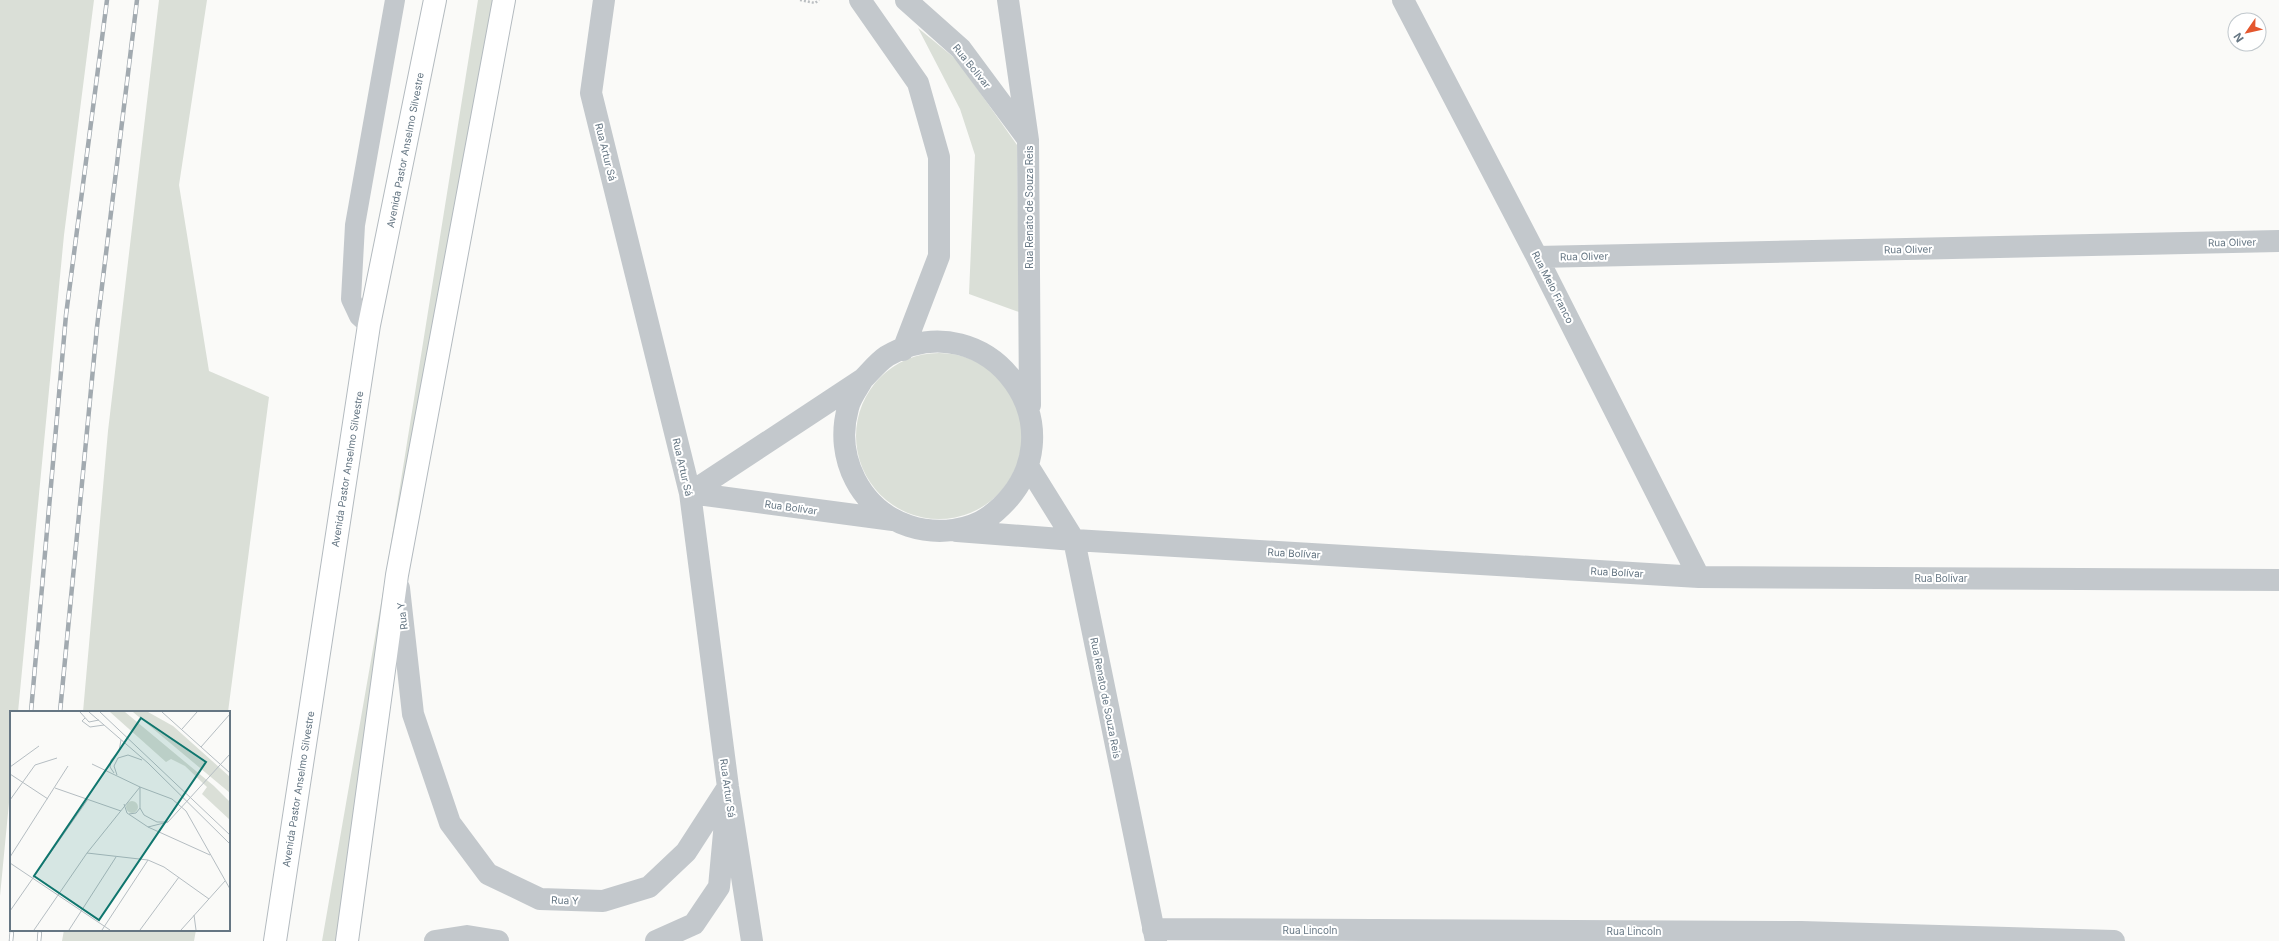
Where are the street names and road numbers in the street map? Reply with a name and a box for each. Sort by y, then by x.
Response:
street label: Rua Bolivar [951,42,994,91]
street label: Avenida Pastor Anselmo Silvestre [384,71,426,229]
street label: Rua Artur Sá [593,122,619,182]
street label: Rua Renato de Souza Reis [1023,145,1035,269]
street label: Rua Oliver [2208,236,2256,248]
street label: Rua Oliver [1884,243,1932,255]
street label: Rua Melo Franco [1530,249,1576,325]
street label: Rua Oliver [1560,250,1608,262]
street label: Avenida Pastor Anselmo Silvestre [329,390,365,548]
street label: Rua Artur Sá [670,437,696,497]
street label: Rua Bolívar [764,497,818,517]
street label: Rua Bolívar [1267,546,1321,560]
street label: Rua Bolívar [1590,565,1644,579]
street label: Rua Bolívar [1914,572,1968,584]
street label: Rua Y [394,601,410,630]
street label: Rua Renato de Souza Reis [1088,636,1124,760]
street label: Avenida Pastor Anselmo Silvestre [280,710,316,868]
street label: Rua Artur Sá [718,758,738,818]
street label: Rua Y [551,894,579,906]
street label: Rua Lincoln [1283,924,1337,936]
street label: Rua Lincoln [1607,925,1661,937]

